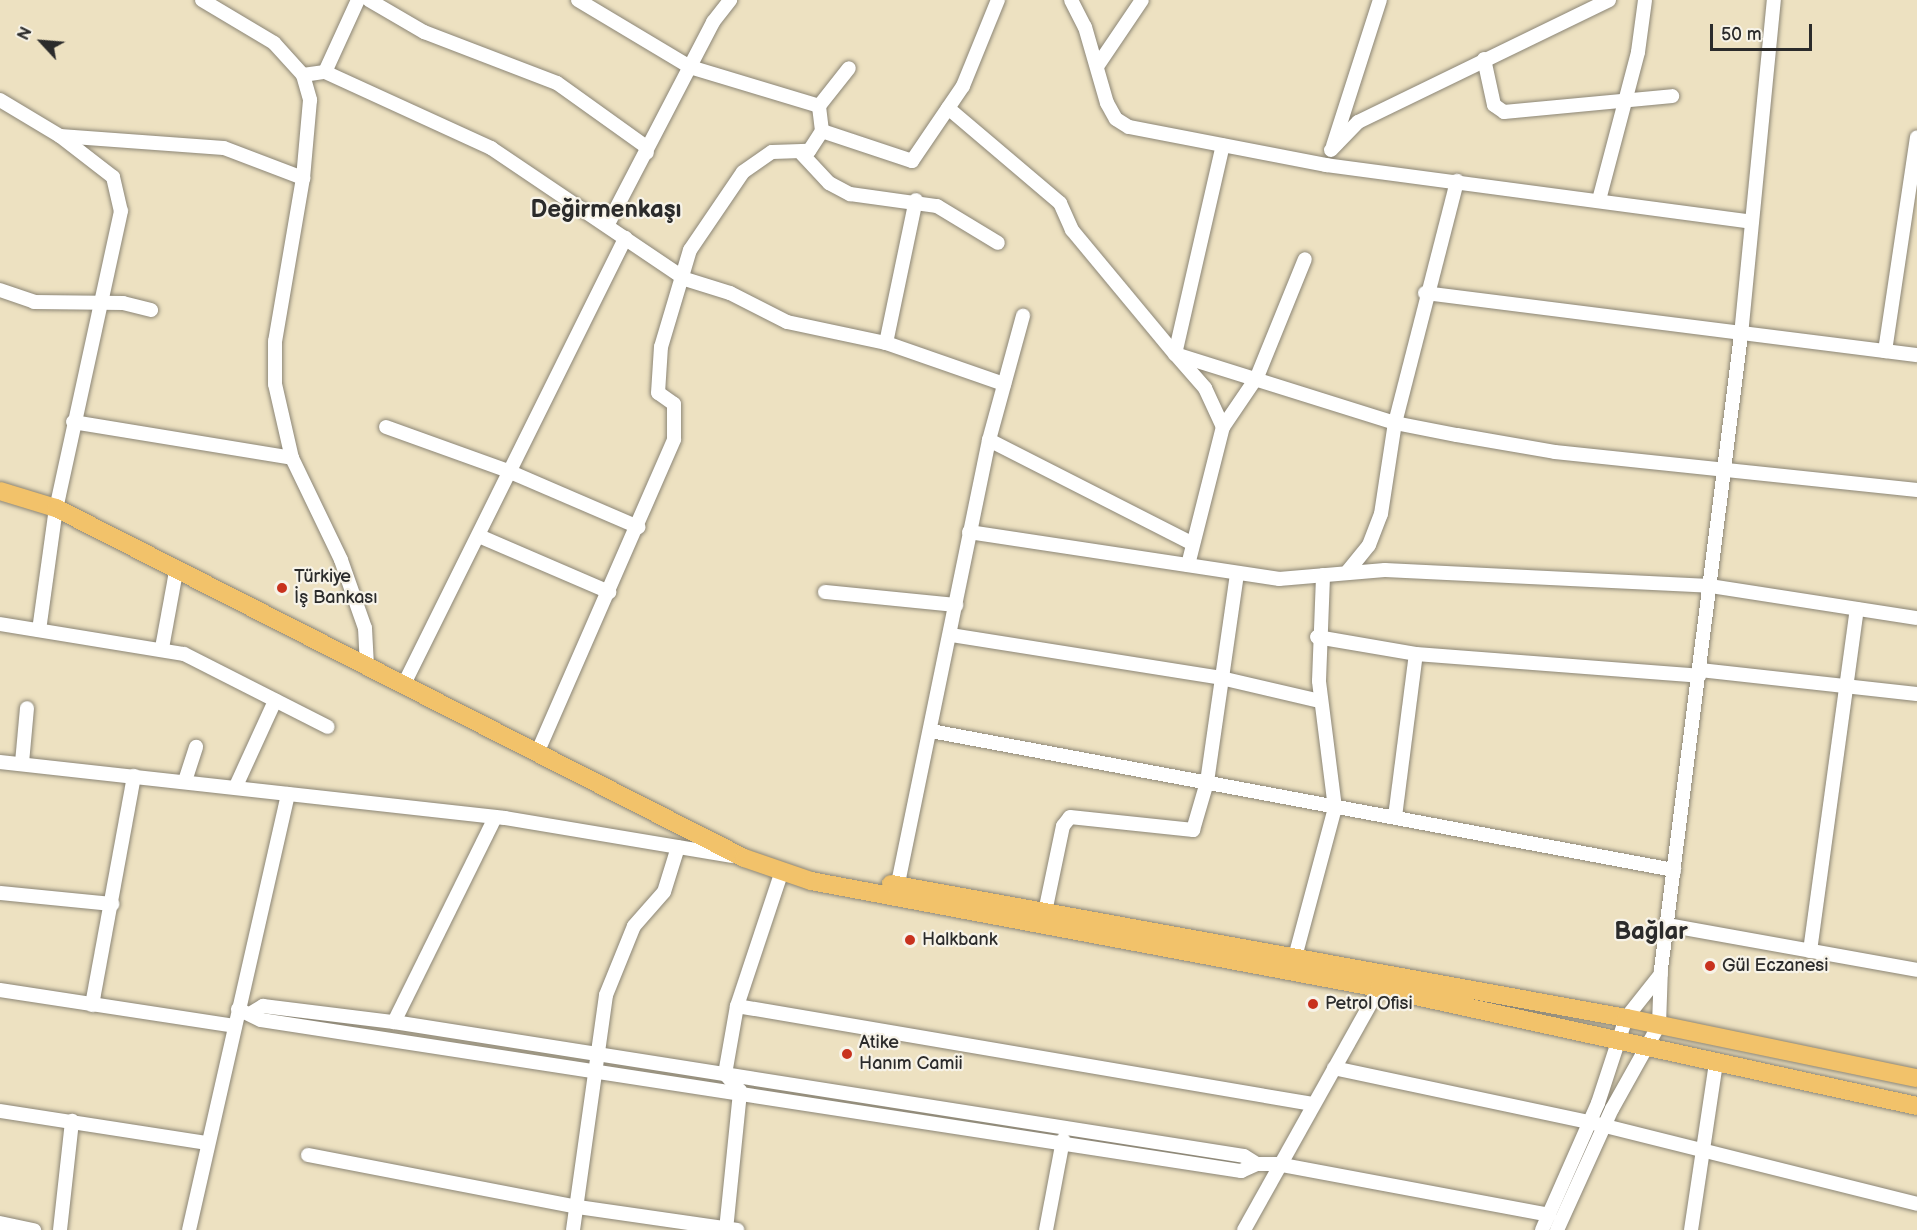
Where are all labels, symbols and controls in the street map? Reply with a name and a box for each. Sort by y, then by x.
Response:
north arrow [12,12,72,72]
scale bar [1713,12,1815,50]
text: N [14,24,37,43]
text: 50 m [1721,24,1762,45]
district label: Değirmenkaşı [531,196,681,224]
place label: Türkiye İş Bankası [294,567,378,610]
marker: Türkiye İş Bankası [275,581,289,595]
district label: Bağlar [1614,918,1688,946]
place label: Halkbank [922,929,997,951]
marker: Halkbank [903,933,917,947]
place label: Gül Eczanesi [1722,955,1828,977]
marker: Gül Eczanesi [1703,959,1717,973]
place label: Petrol Ofisi [1325,993,1413,1015]
marker: Petrol Ofisi [1306,997,1320,1011]
place label: Atike Hanım Camii [859,1033,963,1076]
marker: Atike Hanım Camii [840,1047,854,1061]

